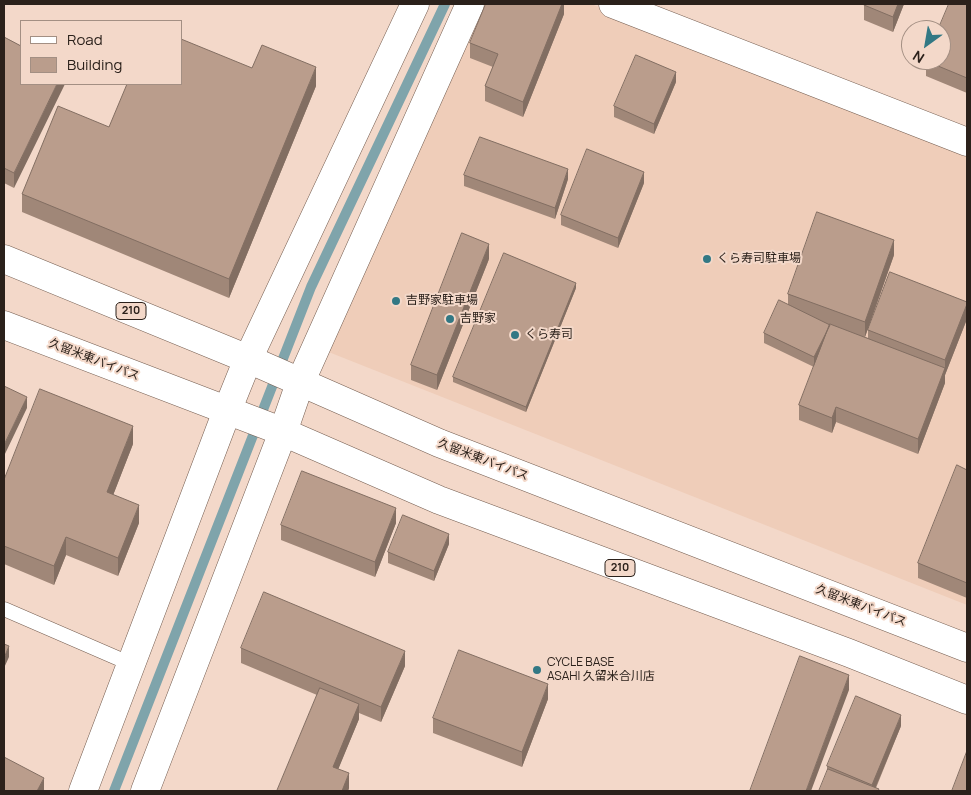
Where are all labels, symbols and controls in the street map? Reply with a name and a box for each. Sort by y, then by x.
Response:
legend [20,20,182,85]
north arrow [901,20,951,70]
text: Road [67,29,103,50]
text: N [909,47,928,68]
text: Building [67,54,122,75]
place label: くら寿司駐車場 [717,252,801,266]
marker: くら寿司駐車場 [701,253,713,265]
place label: 吉野家駐車場 [406,294,478,308]
marker: 吉野家駐車場 [390,295,402,307]
road number: 210 [116,302,146,320]
place label: 吉野家 [460,312,496,326]
marker: 吉野家 [444,313,456,325]
place label: くら寿司 [525,328,573,342]
marker: くら寿司 [509,329,521,341]
street label: 久留米東バイパス [47,336,141,384]
street label: 久留米東バイパス [436,436,530,484]
road number: 210 [605,560,635,576]
street label: 久留米東バイパス [814,582,908,630]
place label: CYCLE BASE ASAHI 久留米合川店 [547,656,655,684]
marker: CYCLE BASE ASAHI 久留米合川店 [531,664,543,676]

